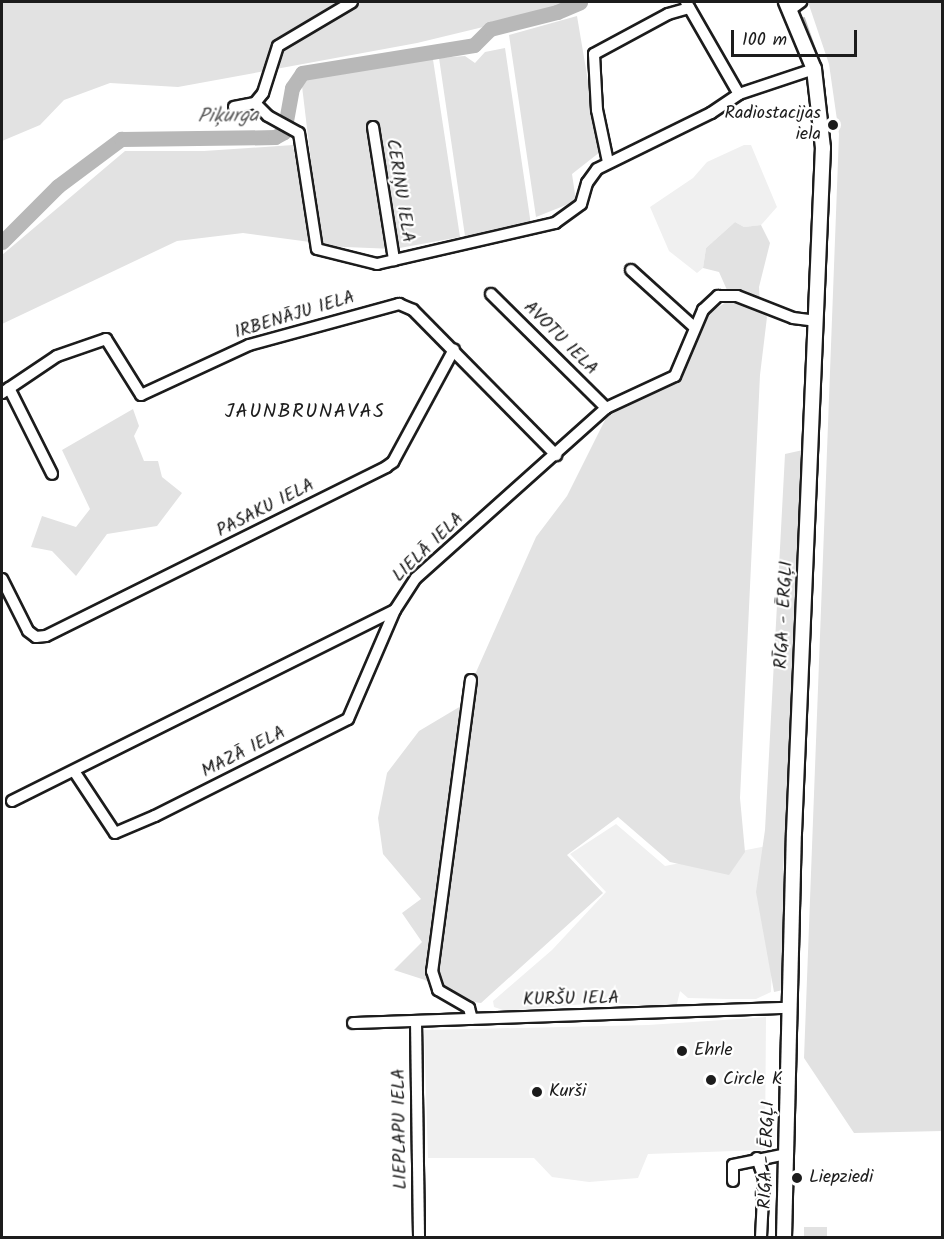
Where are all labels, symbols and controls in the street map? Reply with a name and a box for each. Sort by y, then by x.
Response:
scale bar [734,18,860,56]
text: 100 m [742,26,787,55]
water label: Piķurga [197,104,259,130]
place label: Radiostacijas iela [725,104,821,146]
marker: Radiostacijas iela [826,118,840,132]
street label: CERIŅU IELA [380,138,418,244]
street label: IRBENĀJU IELA [232,287,358,345]
street label: AVOTU IELA [518,297,602,381]
district label: JAUNBRUNAVAS [225,400,385,424]
street label: PASAKU IELA [214,475,318,543]
street label: LIELĀ IELA [389,509,469,587]
street label: RĪGA - ĒRGĻI [771,560,799,670]
street label: MAZĀ IELA [198,723,290,783]
street label: KURŠU IELA [523,988,619,1012]
place label: Ehrle [694,1040,733,1062]
marker: Ehrle [675,1044,689,1058]
street label: LIEPLAPU IELA [389,1068,413,1190]
place label: Circle K [723,1069,782,1091]
marker: Circle K [704,1073,718,1087]
place label: Kurši [549,1081,586,1103]
marker: Kurši [530,1085,544,1099]
street label: RĪGA - ĒRGĻI [755,1101,781,1209]
place label: Liepziedi [809,1167,873,1189]
marker: Liepziedi [790,1171,804,1185]

